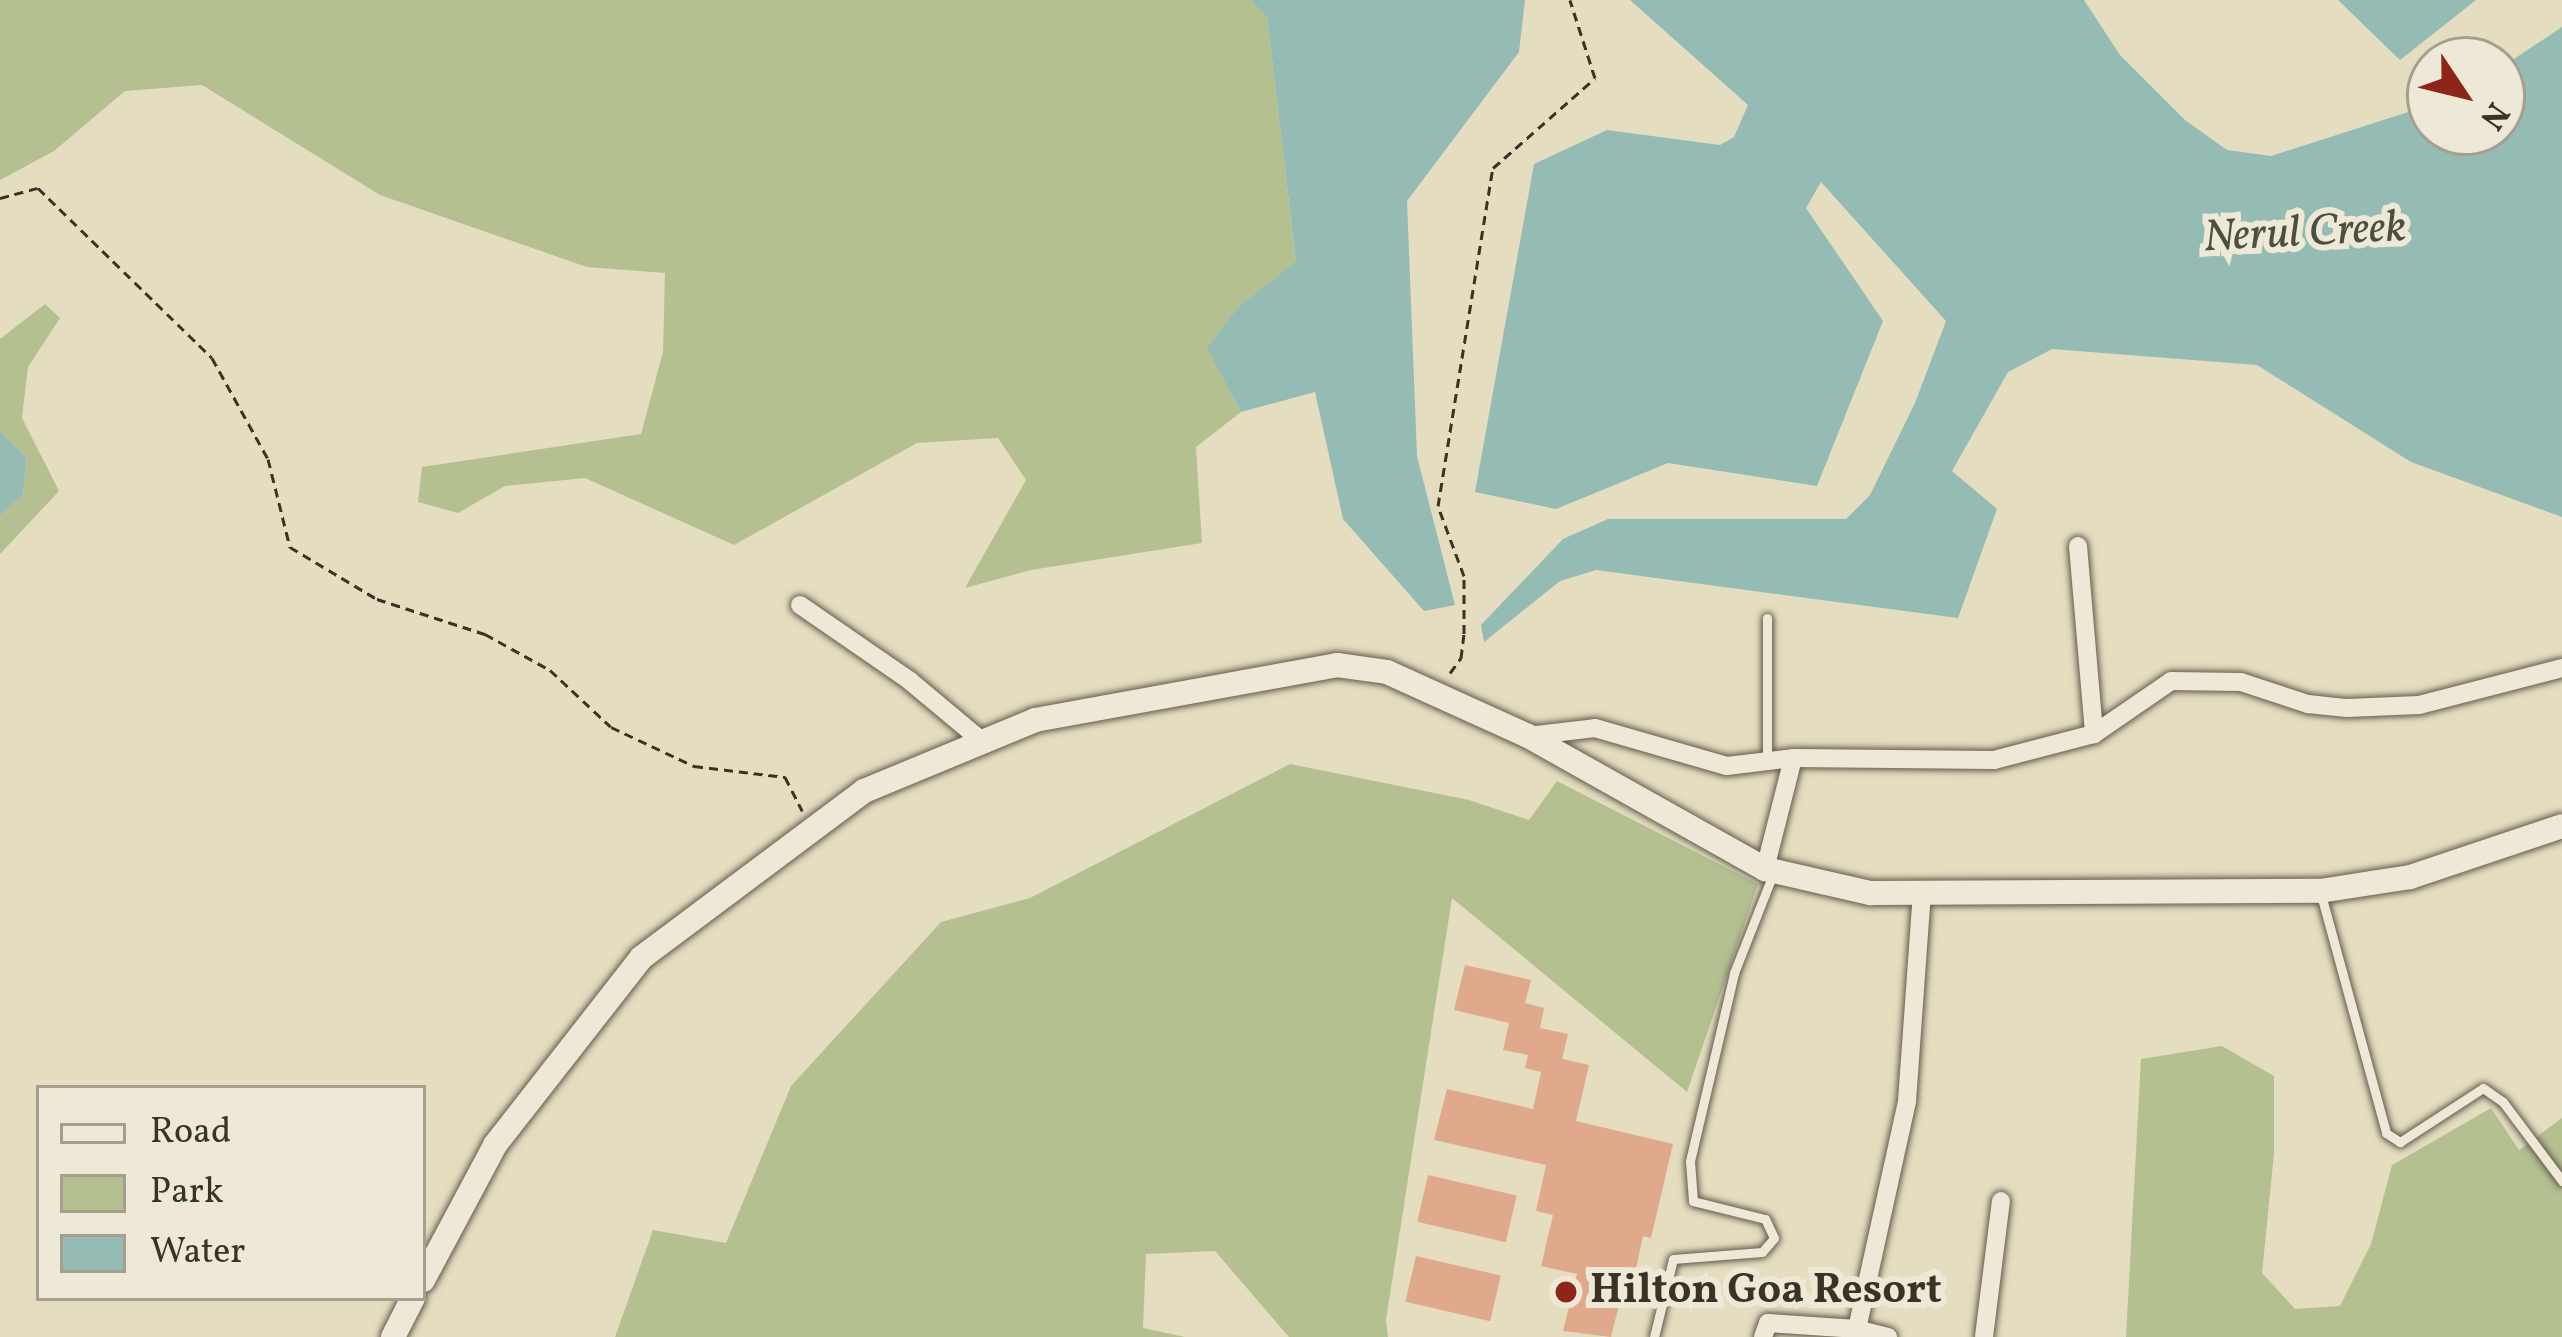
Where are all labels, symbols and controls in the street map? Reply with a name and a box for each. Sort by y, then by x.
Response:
north arrow [2406,36,2526,156]
text: N [2467,92,2519,138]
water label: Nerul Creek [2202,202,2408,266]
legend [36,1085,426,1301]
text: Road [150,1108,231,1158]
text: Park [150,1168,224,1218]
text: Water [150,1228,245,1278]
place label: Hilton Goa Resort [1590,1267,1942,1317]
marker: Hilton Goa Resort [1553,1279,1579,1305]

